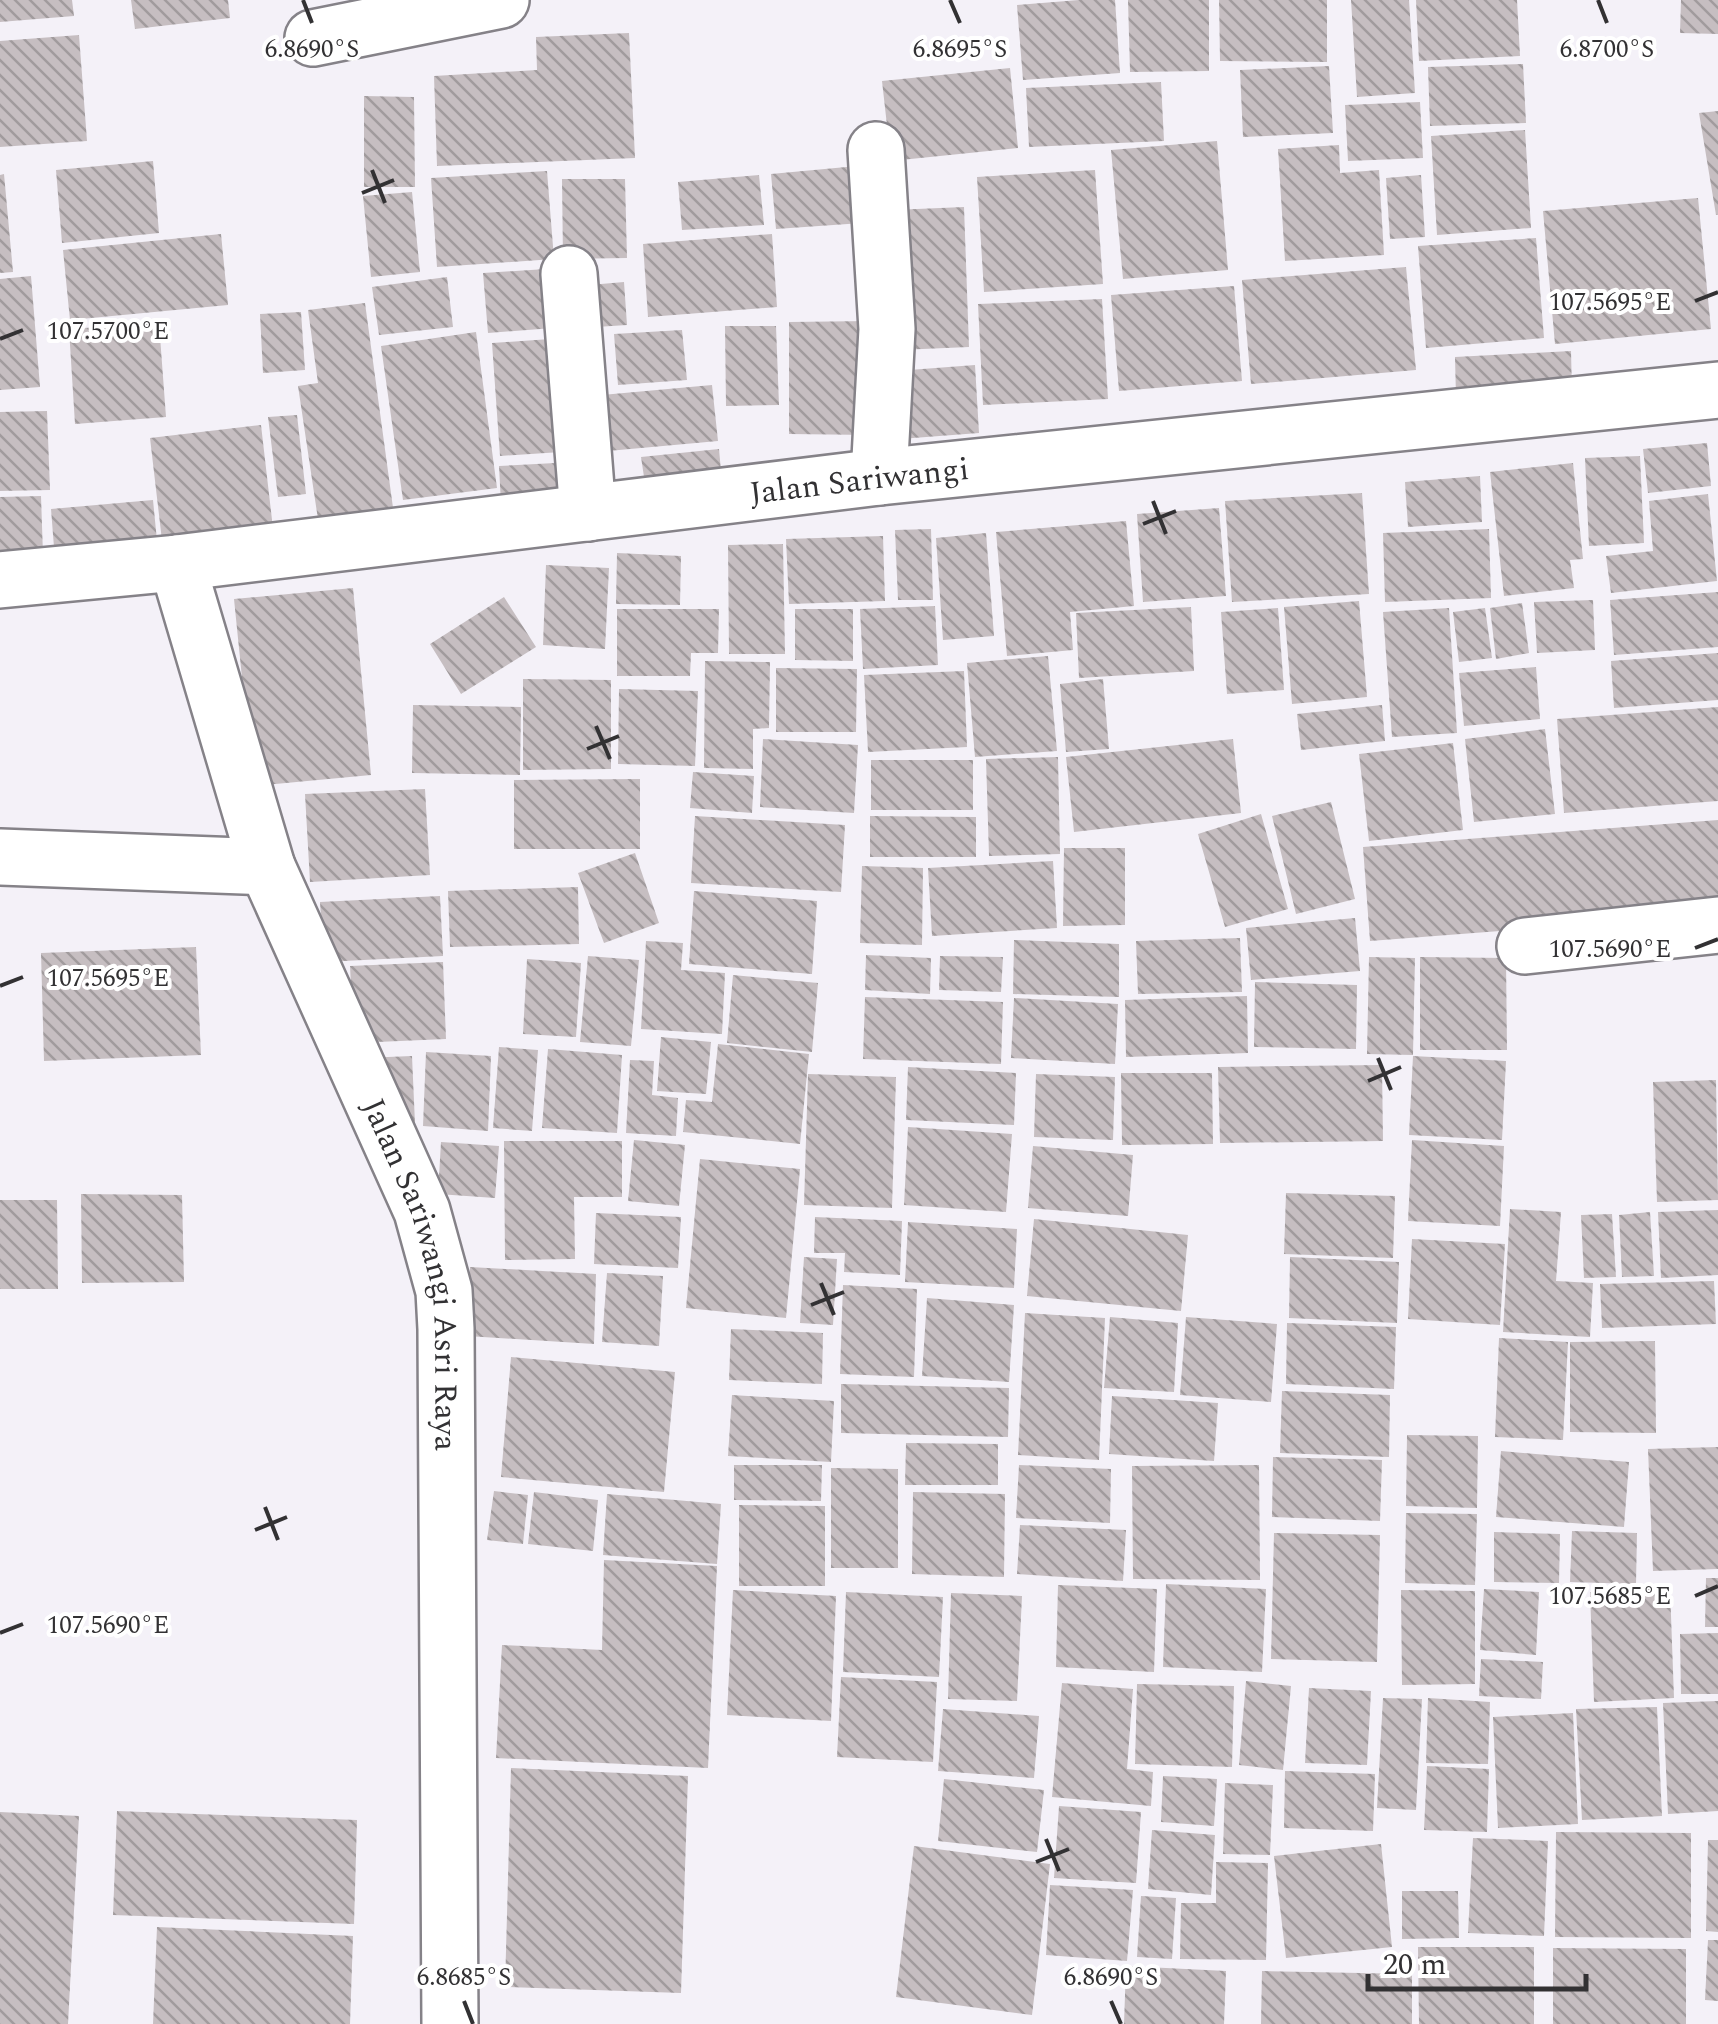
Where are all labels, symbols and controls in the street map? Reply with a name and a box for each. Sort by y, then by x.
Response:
text: 6.8690°S [265,31,359,69]
text: 6.8695°S [913,31,1007,69]
text: 6.8700°S [1560,31,1654,69]
text: 107.5695°E [1549,284,1671,322]
text: 107.5700°E [47,313,169,351]
street label: Jalan Sariwangi [747,445,971,519]
text: 107.5690°E [1549,931,1671,969]
text: 107.5695°E [47,960,169,998]
street label: Jalan Sariwangi Asri Raya [348,1091,470,1452]
text: 107.5685°E [1549,1578,1671,1616]
text: 107.5690°E [47,1607,169,1645]
scale bar [1368,1929,1586,1991]
text: 20 m [1383,1942,1446,1988]
text: 6.8685°S [417,1959,511,1997]
text: 6.8690°S [1064,1959,1158,1997]

